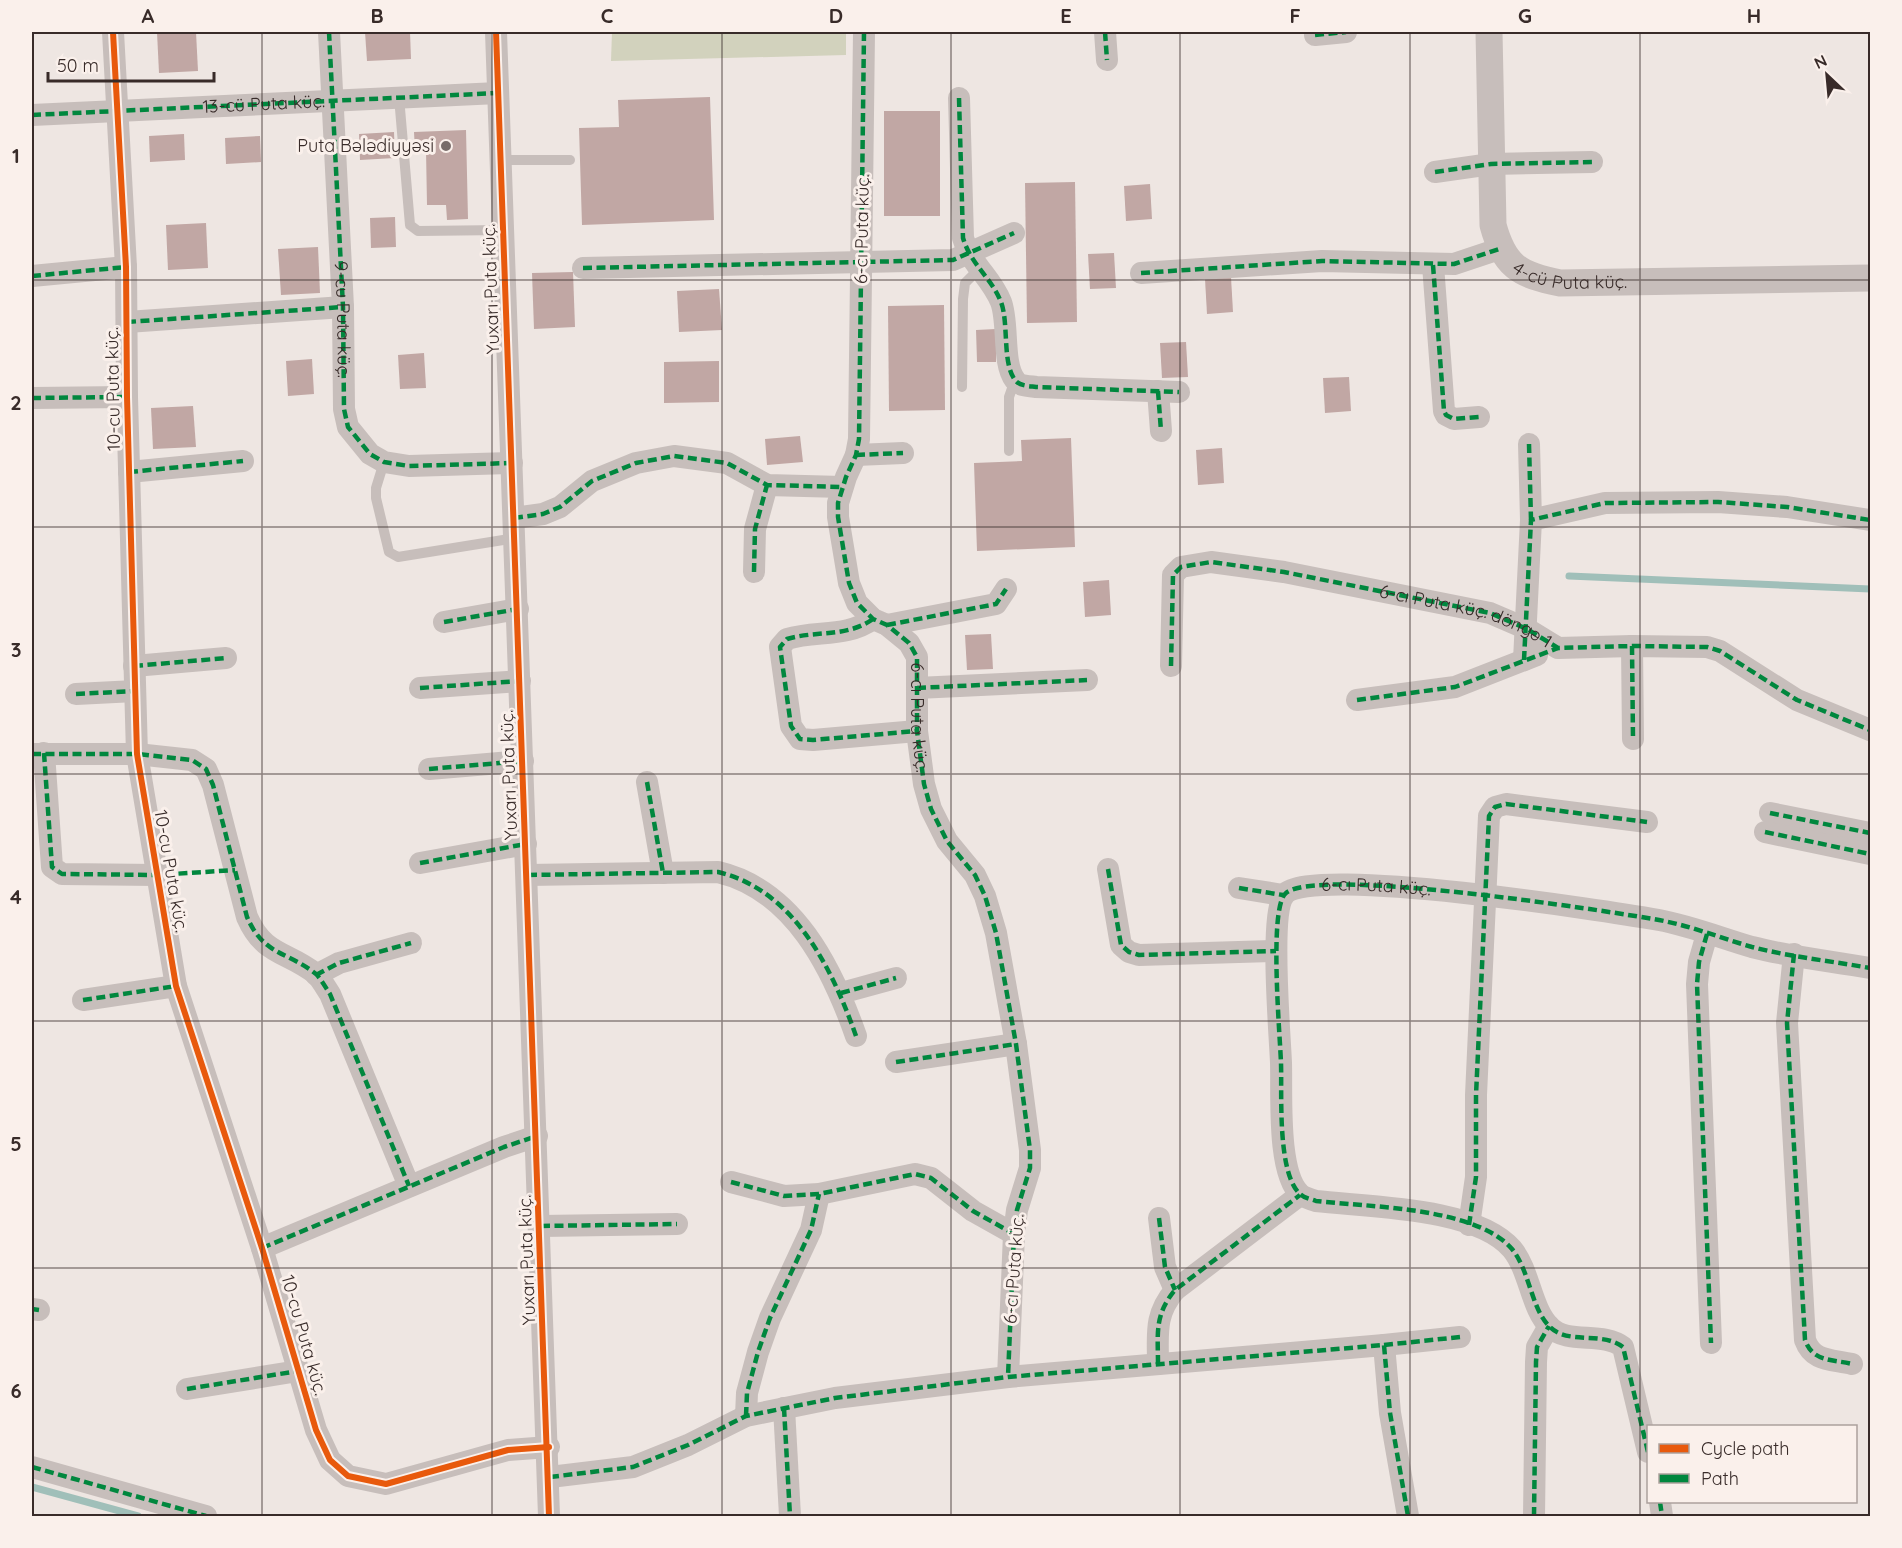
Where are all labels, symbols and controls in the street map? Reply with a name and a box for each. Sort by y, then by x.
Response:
text: A [142,3,155,28]
text: B [370,3,384,28]
text: C [601,3,614,28]
text: D [829,3,843,28]
text: E [1060,3,1072,28]
text: F [1289,3,1301,28]
text: G [1518,3,1532,28]
text: H [1747,3,1761,28]
scale bar [48,45,214,83]
north arrow [1797,45,1857,105]
text: N [1811,50,1830,73]
text: 50 m [57,54,99,77]
street label: 13-cü Puta küç. [202,89,326,118]
place label: Puta Bələdiyyəsi [297,134,434,157]
marker: Puta Bələdiyyəsi [439,139,453,153]
text: 1 [12,143,20,168]
street label: 6-cı Puta küç. [849,174,874,284]
street label: Yuxarı Puta küç. [477,223,504,355]
street label: 4-cü Puta küç. [1508,256,1627,294]
street label: 9-cu Puta küç. [330,261,356,378]
street label: 10-cu Puta küç. [100,327,125,451]
text: 2 [10,390,22,415]
street label: 6-cı Puta küç. döngə 1 [1377,579,1557,653]
text: 3 [11,637,21,662]
street label: 6-cı Puta küç. [906,662,934,774]
street label: Yuxarı Puta küç. [495,709,522,841]
street label: 10-cu Puta küç. [149,808,194,934]
street label: 6-cı Puta küç. [1321,873,1432,901]
text: 4 [10,884,22,909]
text: 5 [10,1131,22,1156]
street label: Yuxarı Puta küç. [513,1194,540,1326]
street label: 6-cı Puta küç. [998,1213,1029,1325]
street label: 10-cu Puta küç. [276,1272,333,1398]
text: 6 [10,1378,22,1403]
legend [1647,1425,1857,1503]
text: Cycle path [1701,1437,1789,1460]
text: Path [1701,1467,1739,1490]

